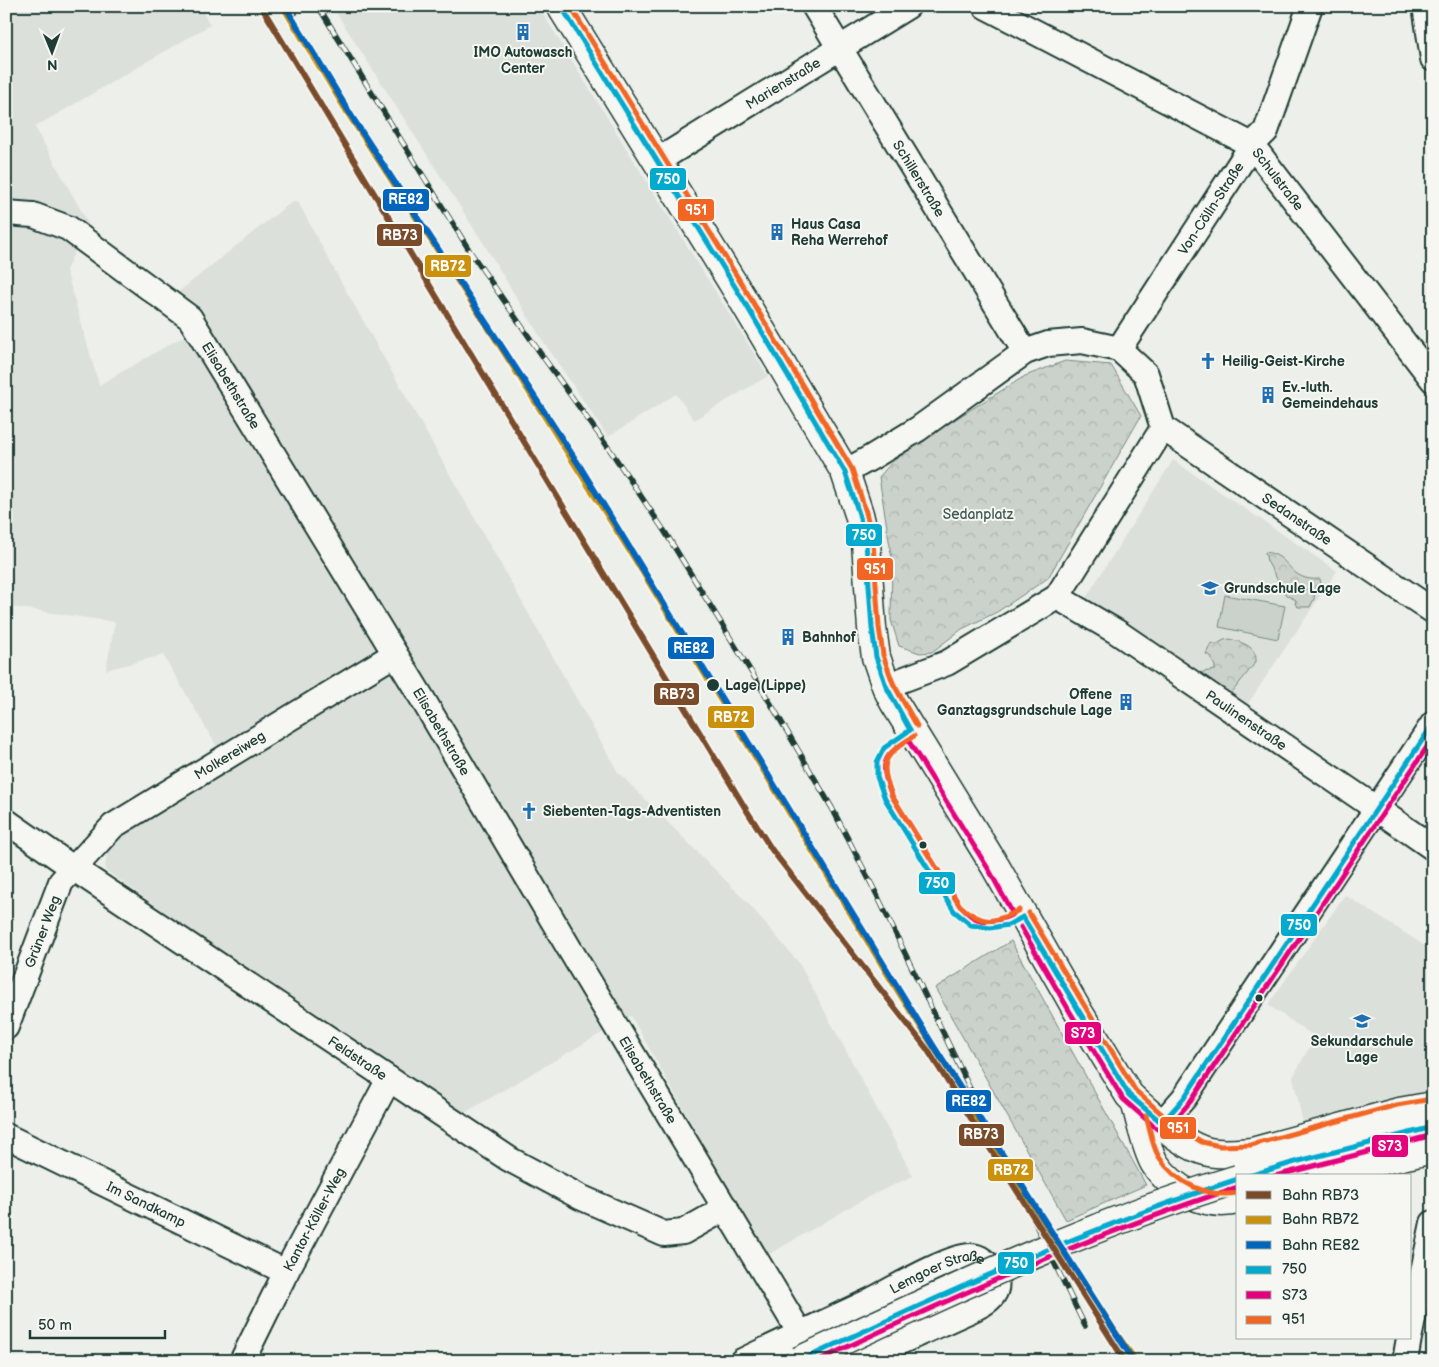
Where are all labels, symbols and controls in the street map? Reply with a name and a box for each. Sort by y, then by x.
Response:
building icon: IMO Autowasch Center [513,22,533,42]
north arrow [28,28,78,78]
place label: IMO Autowasch Center [474,44,572,77]
street label: Marienstraße [742,54,823,113]
text: N [47,56,58,73]
street label: Schillerstraße [889,137,949,220]
street label: Schulstraße [1249,144,1308,214]
street label: Von-Cölln-Straße [1174,159,1247,258]
line badge: 750 [649,167,687,191]
text: 750 [656,171,681,188]
line badge: RE82 [382,188,430,212]
text: RE82 [388,191,424,208]
line badge: 951 [677,198,715,222]
text: 951 [685,202,707,219]
place label: Haus Casa Reha Werrehof [791,216,889,249]
building icon: Haus Casa Reha Werrehof [767,222,787,242]
line badge: RB73 [376,223,423,247]
text: RB73 [382,227,418,244]
line badge: RB72 [424,254,472,278]
text: RB72 [430,258,466,275]
street label: Elisabethstraße [198,339,264,432]
church icon: Heilig-Geist-Kirche [1198,351,1218,371]
place label: Heilig-Geist-Kirche [1222,353,1345,370]
place label: Ev.-luth. Gemeindehaus [1282,379,1378,412]
building icon: Ev.-luth. Gemeindehaus [1258,385,1278,405]
street label: Sedanstraße [1259,489,1335,549]
park label: Sedanplatz [943,506,1014,523]
line badge: 750 [845,523,883,547]
text: 750 [852,527,877,544]
line badge: 951 [856,557,894,581]
text: 951 [864,561,886,578]
school or university icon: Grundschule Lage [1200,578,1220,598]
place label: Grundschule Lage [1224,580,1341,597]
building icon: Bahnhof [778,627,798,647]
place label: Bahnhof [802,629,857,646]
line badge: RE82 [667,636,715,660]
text: RE82 [673,640,709,657]
marker: Lage (Lippe) [705,677,721,693]
place label: Lage (Lippe) [725,677,806,694]
line badge: RB73 [653,682,700,706]
street label: Elisabethstraße [409,684,474,778]
text: RB73 [659,686,695,703]
place label: Offene Ganztagsgrundschule Lage [937,686,1112,719]
street label: Paulinenstraße [1203,686,1290,754]
building icon: Offene Ganztagsgrundschule Lage [1116,692,1136,712]
line badge: RB72 [707,705,755,729]
text: RB72 [713,709,749,726]
street label: Molkereiweg [191,727,268,783]
church icon: Siebenten-Tags-Adventisten [519,801,539,821]
place label: Siebenten-Tags-Adventisten [543,803,721,820]
unlabelled marker [918,840,928,850]
line badge: 750 [918,871,956,895]
text: 750 [925,875,950,892]
street label: Grüner Weg [21,893,64,970]
line badge: 750 [1280,913,1318,937]
text: 750 [1287,917,1312,934]
unlabelled marker [1254,993,1264,1003]
school or university icon: Sekundarschule Lage [1352,1011,1372,1031]
line badge: S73 [1064,1021,1102,1045]
text: S73 [1071,1025,1095,1042]
street label: Feldstraße [325,1032,390,1084]
street label: Elisabethstraße [615,1033,681,1127]
place label: Sekundarschule Lage [1311,1033,1413,1066]
line badge: RE82 [945,1089,992,1113]
text: RE82 [951,1093,987,1110]
line badge: 951 [1159,1116,1197,1140]
text: 951 [1167,1120,1189,1137]
line badge: RB73 [958,1123,1005,1147]
text: RB73 [963,1126,999,1143]
line badge: S73 [1371,1134,1409,1158]
text: S73 [1378,1138,1402,1155]
line badge: RB72 [987,1158,1034,1182]
text: RB72 [993,1162,1029,1179]
street label: Kantor-Köller-Weg [279,1164,349,1274]
legend [1236,1174,1412,1340]
street label: Im Sandkamp [104,1178,189,1231]
text: Bahn RB73 [1282,1186,1359,1205]
text: Bahn RB72 [1282,1210,1359,1229]
text: Bahn RE82 [1282,1236,1360,1255]
street label: Lemgoer Straße [887,1247,989,1297]
line badge: 750 [997,1251,1035,1275]
text: 750 [1004,1255,1029,1272]
text: 750 [1282,1260,1307,1279]
text: S73 [1282,1286,1308,1305]
scale bar [30,1307,165,1339]
text: 951 [1282,1310,1305,1329]
text: 50 m [38,1316,72,1335]

